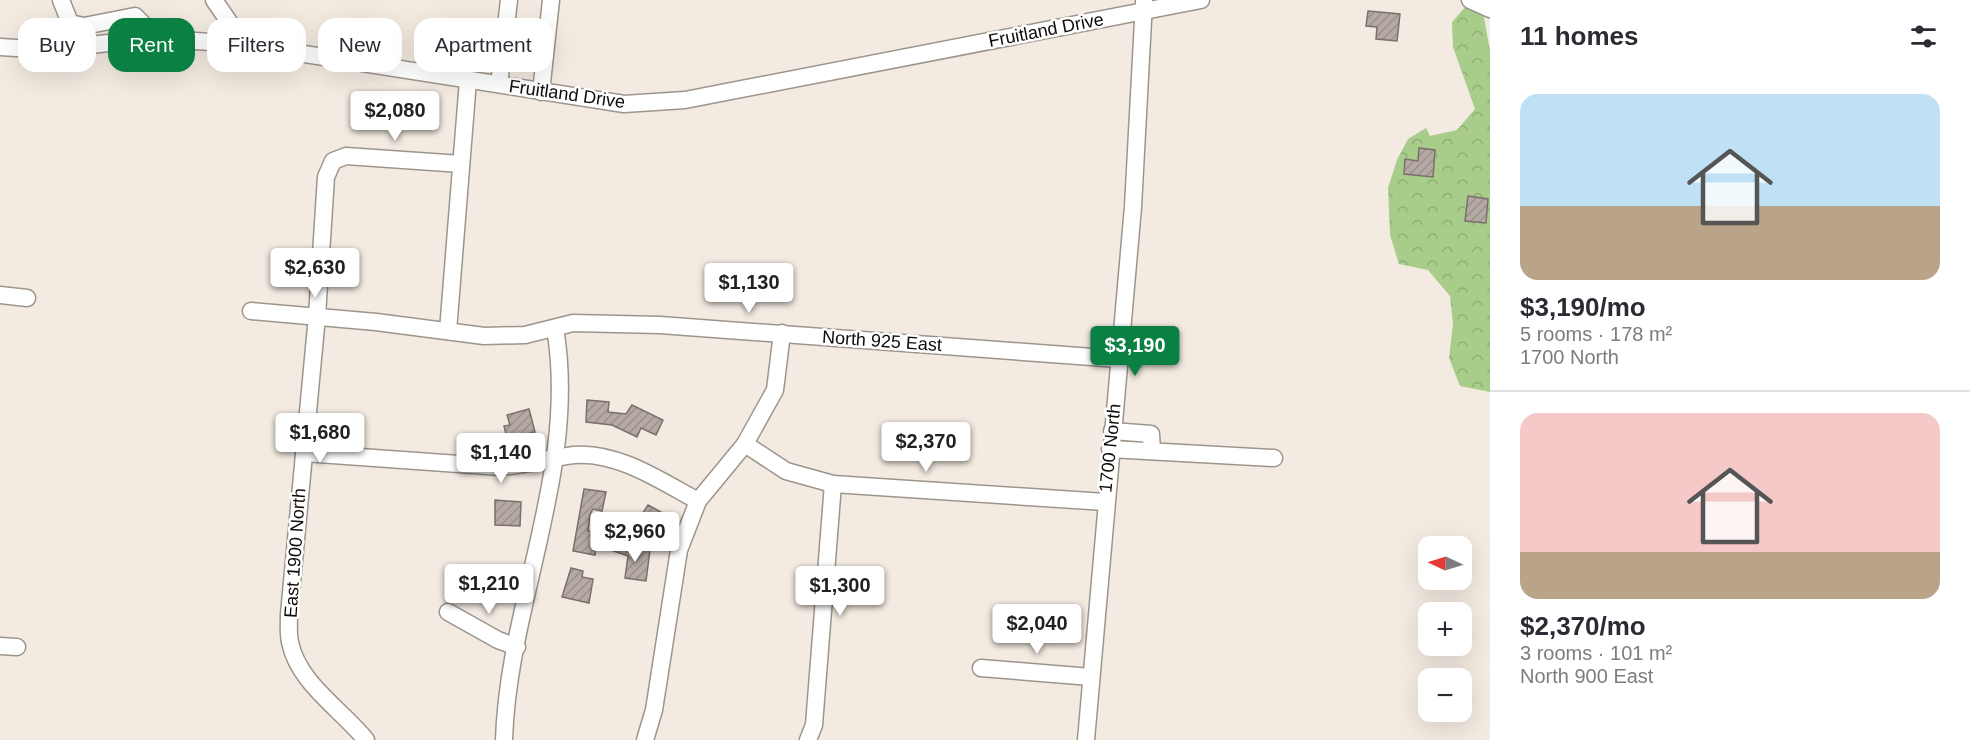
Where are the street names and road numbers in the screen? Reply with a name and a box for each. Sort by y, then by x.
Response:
street label: Fruitland Drive [987,9,1105,51]
street label: Fruitland Drive [508,76,626,112]
street label: North 925 East [821,327,943,355]
street label: 1700 North [1095,403,1125,493]
street label: East 1900 North [280,487,310,619]

